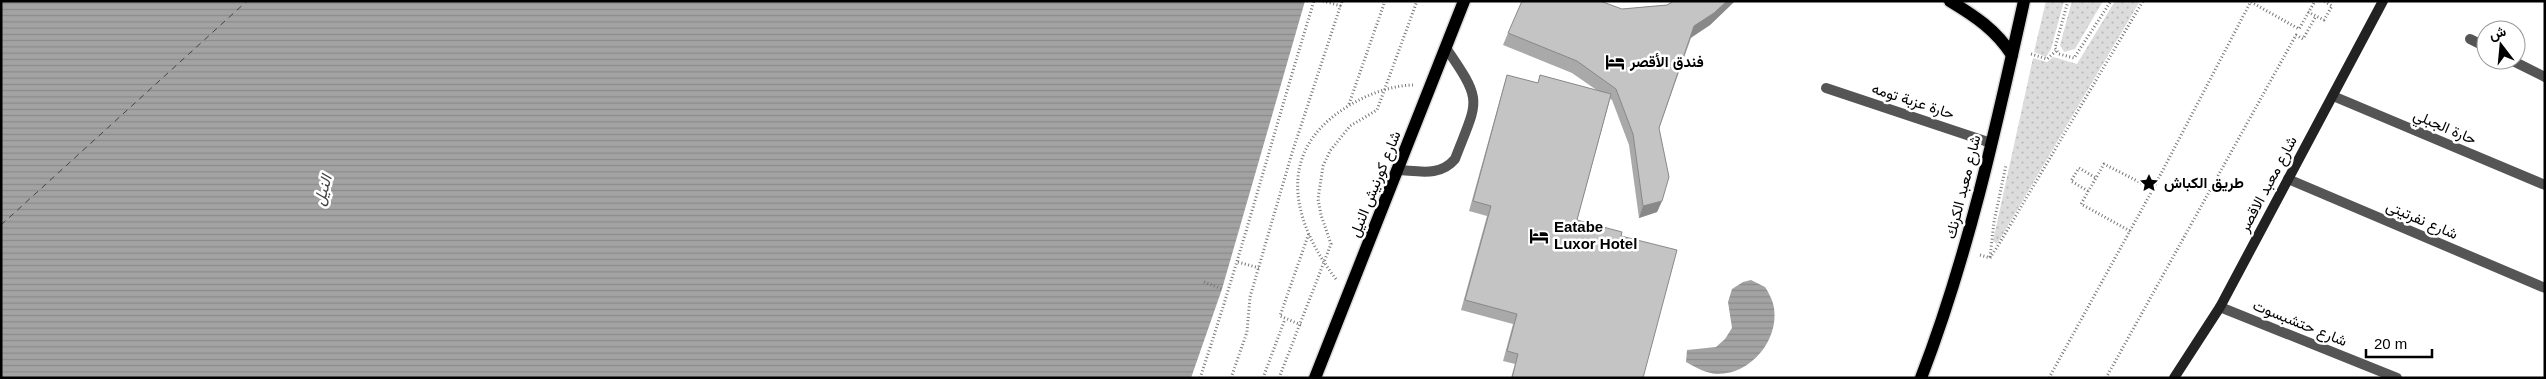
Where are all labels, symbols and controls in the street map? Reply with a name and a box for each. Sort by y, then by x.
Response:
north arrow [2476,20,2526,70]
text: ش [2487,22,2508,43]
hotel icon: فندق الأقصر [1604,51,1626,73]
place label: فندق الأقصر [1629,53,1704,71]
street label: حارة عزبة تومه [1869,79,1957,123]
street label: حارة الجبلي [2409,106,2479,152]
street label: شارع كورنيش النيل [1345,128,1406,241]
street label: شارع معبد الكرنك [1941,133,1987,241]
street label: شارع معبد الاقصر [2235,133,2303,237]
water label: النيل [310,171,336,208]
place icon: طريق الكباش [2138,172,2160,194]
place label: طريق الكباش [2164,174,2244,192]
street label: شارع نفرتيتى [2383,197,2461,245]
place label: Eatabe Luxor Hotel [1554,218,1637,252]
hotel icon: Eatabe Luxor Hotel [1528,225,1550,247]
street label: شارع حتشبسوت [2249,296,2350,352]
scale bar [2366,326,2432,358]
text: 20 m [2374,335,2407,352]

